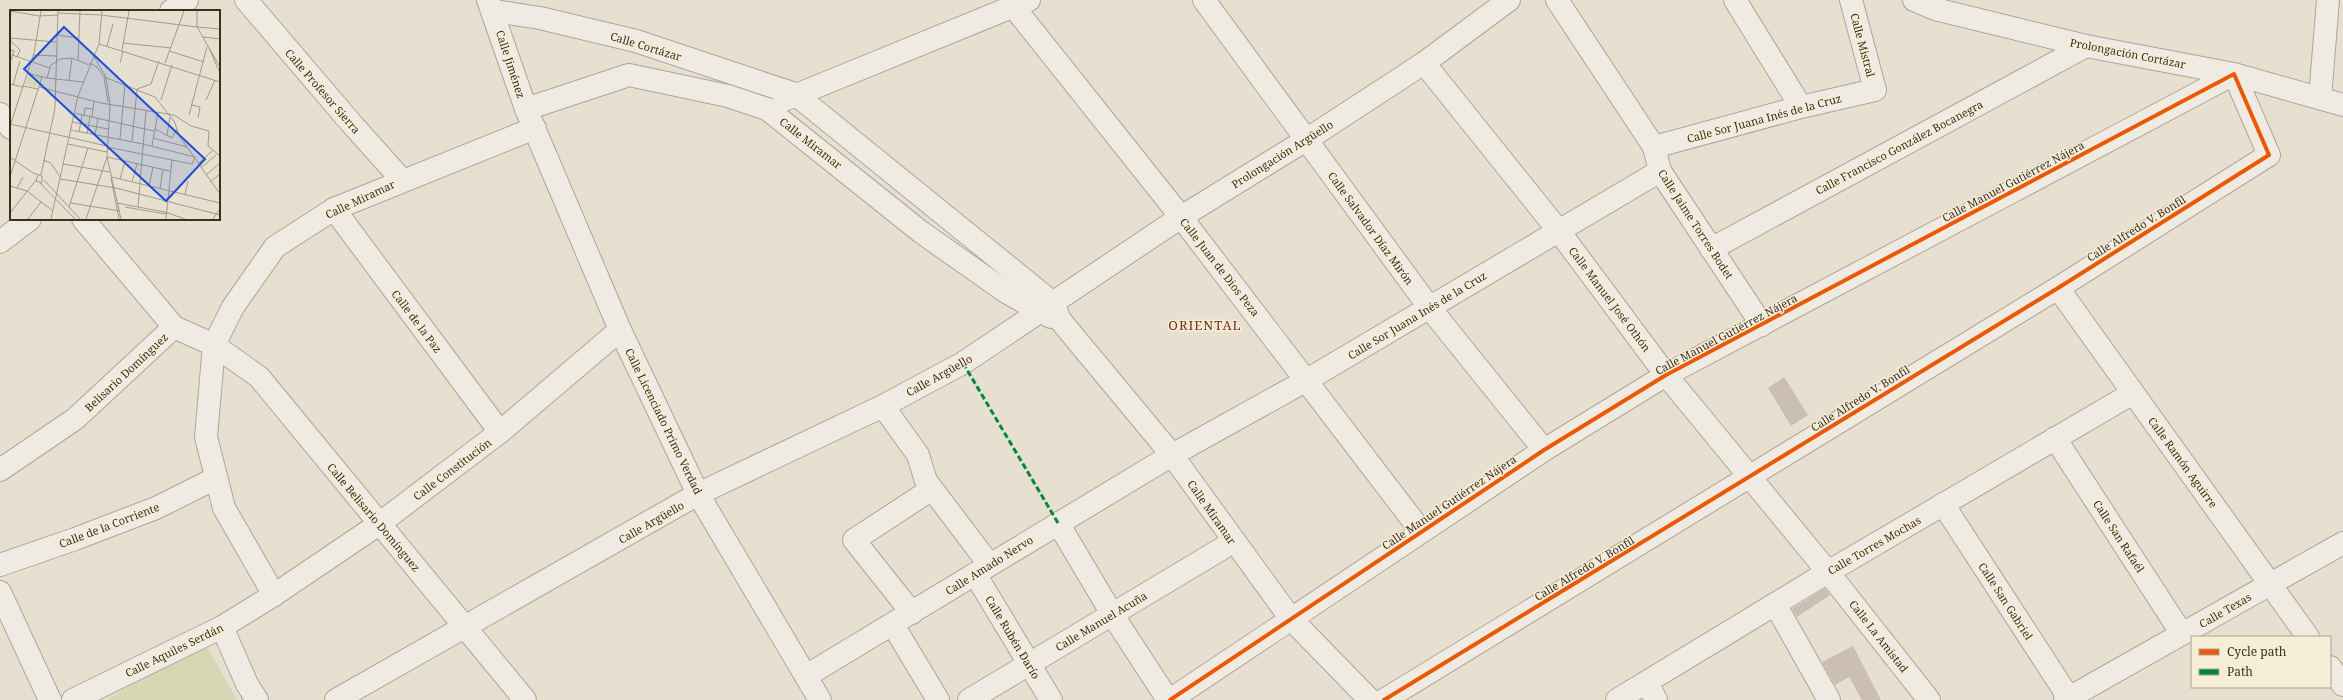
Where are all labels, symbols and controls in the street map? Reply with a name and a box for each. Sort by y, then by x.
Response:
inset map [10,10,220,220]
street label: Calle Mistral [1847,11,1879,79]
street label: Calle Jiménez [493,28,529,100]
street label: Calle Cortázar [608,28,684,64]
street label: Prolongación Cortázar [2069,34,2188,72]
street label: Calle Profesor Sierra [282,45,364,137]
street label: Calle Sor Juana Inés de la Cruz [1685,90,1843,146]
street label: Calle Francisco González Bocanegra [1813,96,1985,198]
street label: Calle Miramar [777,114,846,173]
street label: Prolongación Argüello [1228,117,1336,191]
street label: Calle Manuel Gutiérrez Nájera [1939,137,2087,225]
street label: Calle Jaime Torres Bodet [1655,166,1737,282]
street label: Calle Salvador Díaz Mirón [1325,168,1417,288]
street label: Calle Miramar [323,176,398,222]
street label: Calle Alfredo V. Bonfil [2084,191,2189,265]
street label: Calle Juan de Dios Peza [1177,215,1263,319]
street label: Calle Manuel José Othón [1566,243,1654,355]
street label: Calle Sor Juana Inés de la Cruz [1345,268,1489,362]
street label: Calle de la Paz [388,287,446,355]
street label: Calle Manuel Gutiérrez Nájera [1652,290,1800,378]
district label: ORIENTAL [1168,316,1242,334]
street label: Belisario Domínguez [81,329,171,415]
street label: Calle Licenciado Primo Verdad [622,345,706,497]
street label: Calle Argüello [903,351,975,399]
street label: Calle Alfredo V. Bonfil [1808,361,1913,435]
street label: Calle Ramón Aguirre [2145,414,2221,511]
street label: Calle Constitución [410,435,494,503]
street label: Calle Manuel Gutiérrez Nájera [1379,451,1519,553]
street label: Calle Belisario Domínguez [324,460,424,574]
street label: Calle Miramar [1184,477,1240,548]
street label: Calle Argüello [615,497,687,547]
street label: Calle San Rafaél [2090,497,2148,576]
street label: Calle de la Corriente [57,499,161,551]
street label: Calle Torres Mochas [1825,512,1923,578]
street label: Calle Amado Nervo [942,532,1036,598]
street label: Calle Alfredo V. Bonfil [1531,532,1637,604]
street label: Calle San Gabriel [1975,559,2037,643]
street label: Calle Manuel Acuña [1052,588,1150,654]
street label: Calle Texas [2196,589,2254,631]
street label: Calle Rubén Darío [982,593,1044,681]
street label: Calle La Amistad [1846,597,1912,675]
street label: Calle Aquiles Serdán [122,620,226,680]
legend [2191,636,2331,688]
text: Cycle path [2227,643,2287,660]
text: Path [2227,663,2253,680]

